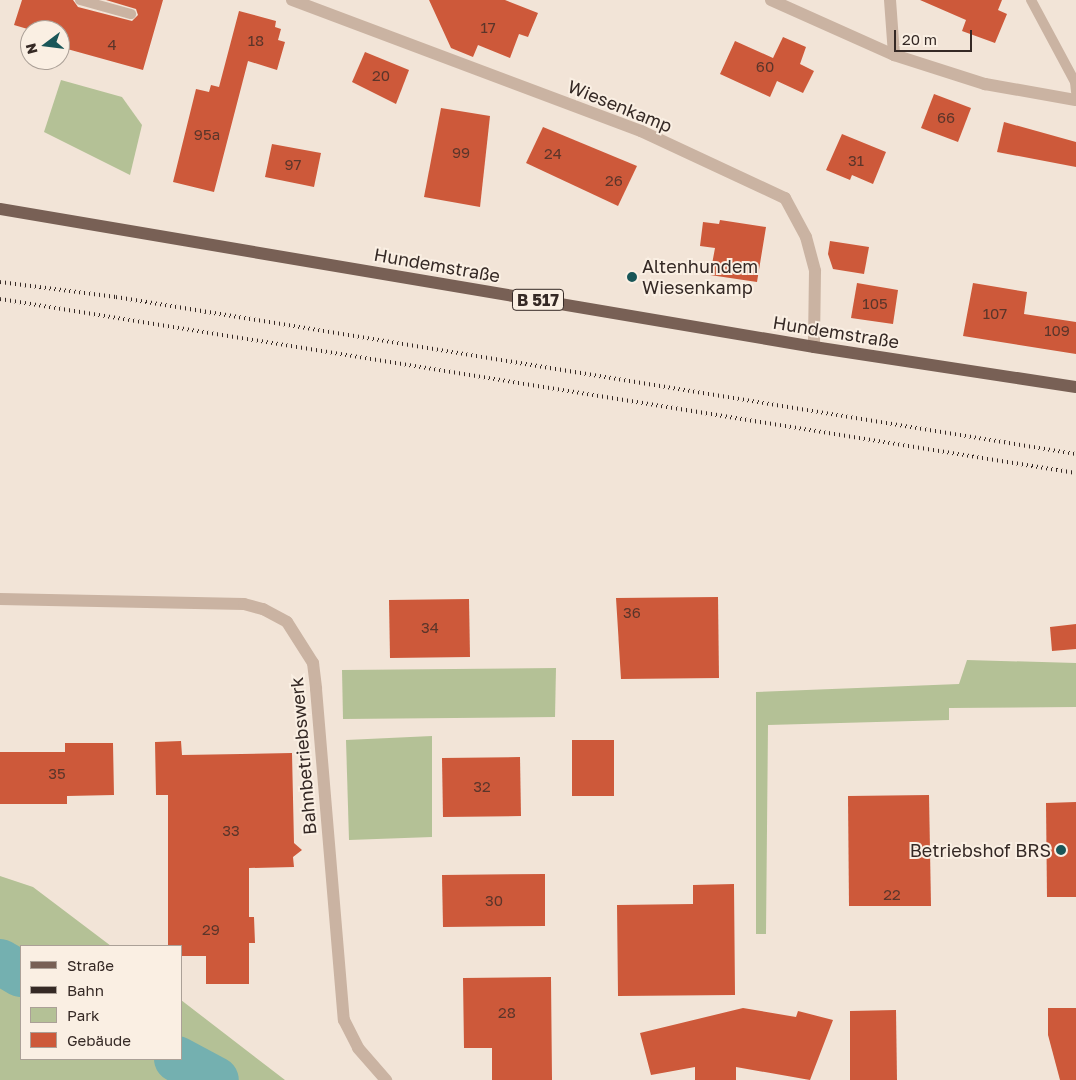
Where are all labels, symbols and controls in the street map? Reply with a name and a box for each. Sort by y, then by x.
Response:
house number: 17 [480,19,496,37]
north arrow [20,20,70,70]
scale bar [896,20,974,52]
text: 20 m [902,30,937,48]
house number: 18 [248,32,264,50]
house number: 4 [107,36,117,54]
text: N [21,41,41,56]
house number: 60 [756,58,774,76]
house number: 20 [372,67,390,85]
street label: Wiesenkamp [565,75,675,137]
house number: 66 [937,109,955,127]
house number: 95a [194,126,220,144]
house number: 99 [452,144,470,162]
house number: 24 [544,145,562,163]
house number: 31 [848,152,864,170]
house number: 97 [284,156,302,174]
house number: 26 [605,172,623,190]
street label: Hundemstraße [372,243,502,287]
place label: Altenhundem Wiesenkamp [642,256,758,298]
marker: Altenhundem Wiesenkamp [626,271,638,283]
road number: B 517 [512,286,564,314]
house number: 105 [862,295,888,313]
house number: 107 [983,305,1007,323]
street label: Hundemstraße [771,311,901,353]
house number: 109 [1044,322,1070,340]
house number: 36 [623,604,641,622]
house number: 34 [421,619,439,637]
street label: Bahnbetriebswerk [285,676,321,836]
house number: 35 [48,765,66,783]
house number: 32 [473,778,491,796]
house number: 33 [222,822,240,840]
place label: Betriebshof BRS [910,839,1051,861]
marker: Betriebshof BRS [1055,844,1067,856]
house number: 22 [883,886,901,904]
house number: 30 [485,892,503,910]
house number: 29 [202,921,220,939]
legend [20,945,182,1060]
text: Straße [67,956,114,974]
text: Bahn [67,981,104,999]
house number: 28 [498,1004,516,1022]
text: Park [67,1006,99,1024]
text: Gebäude [67,1031,131,1049]

